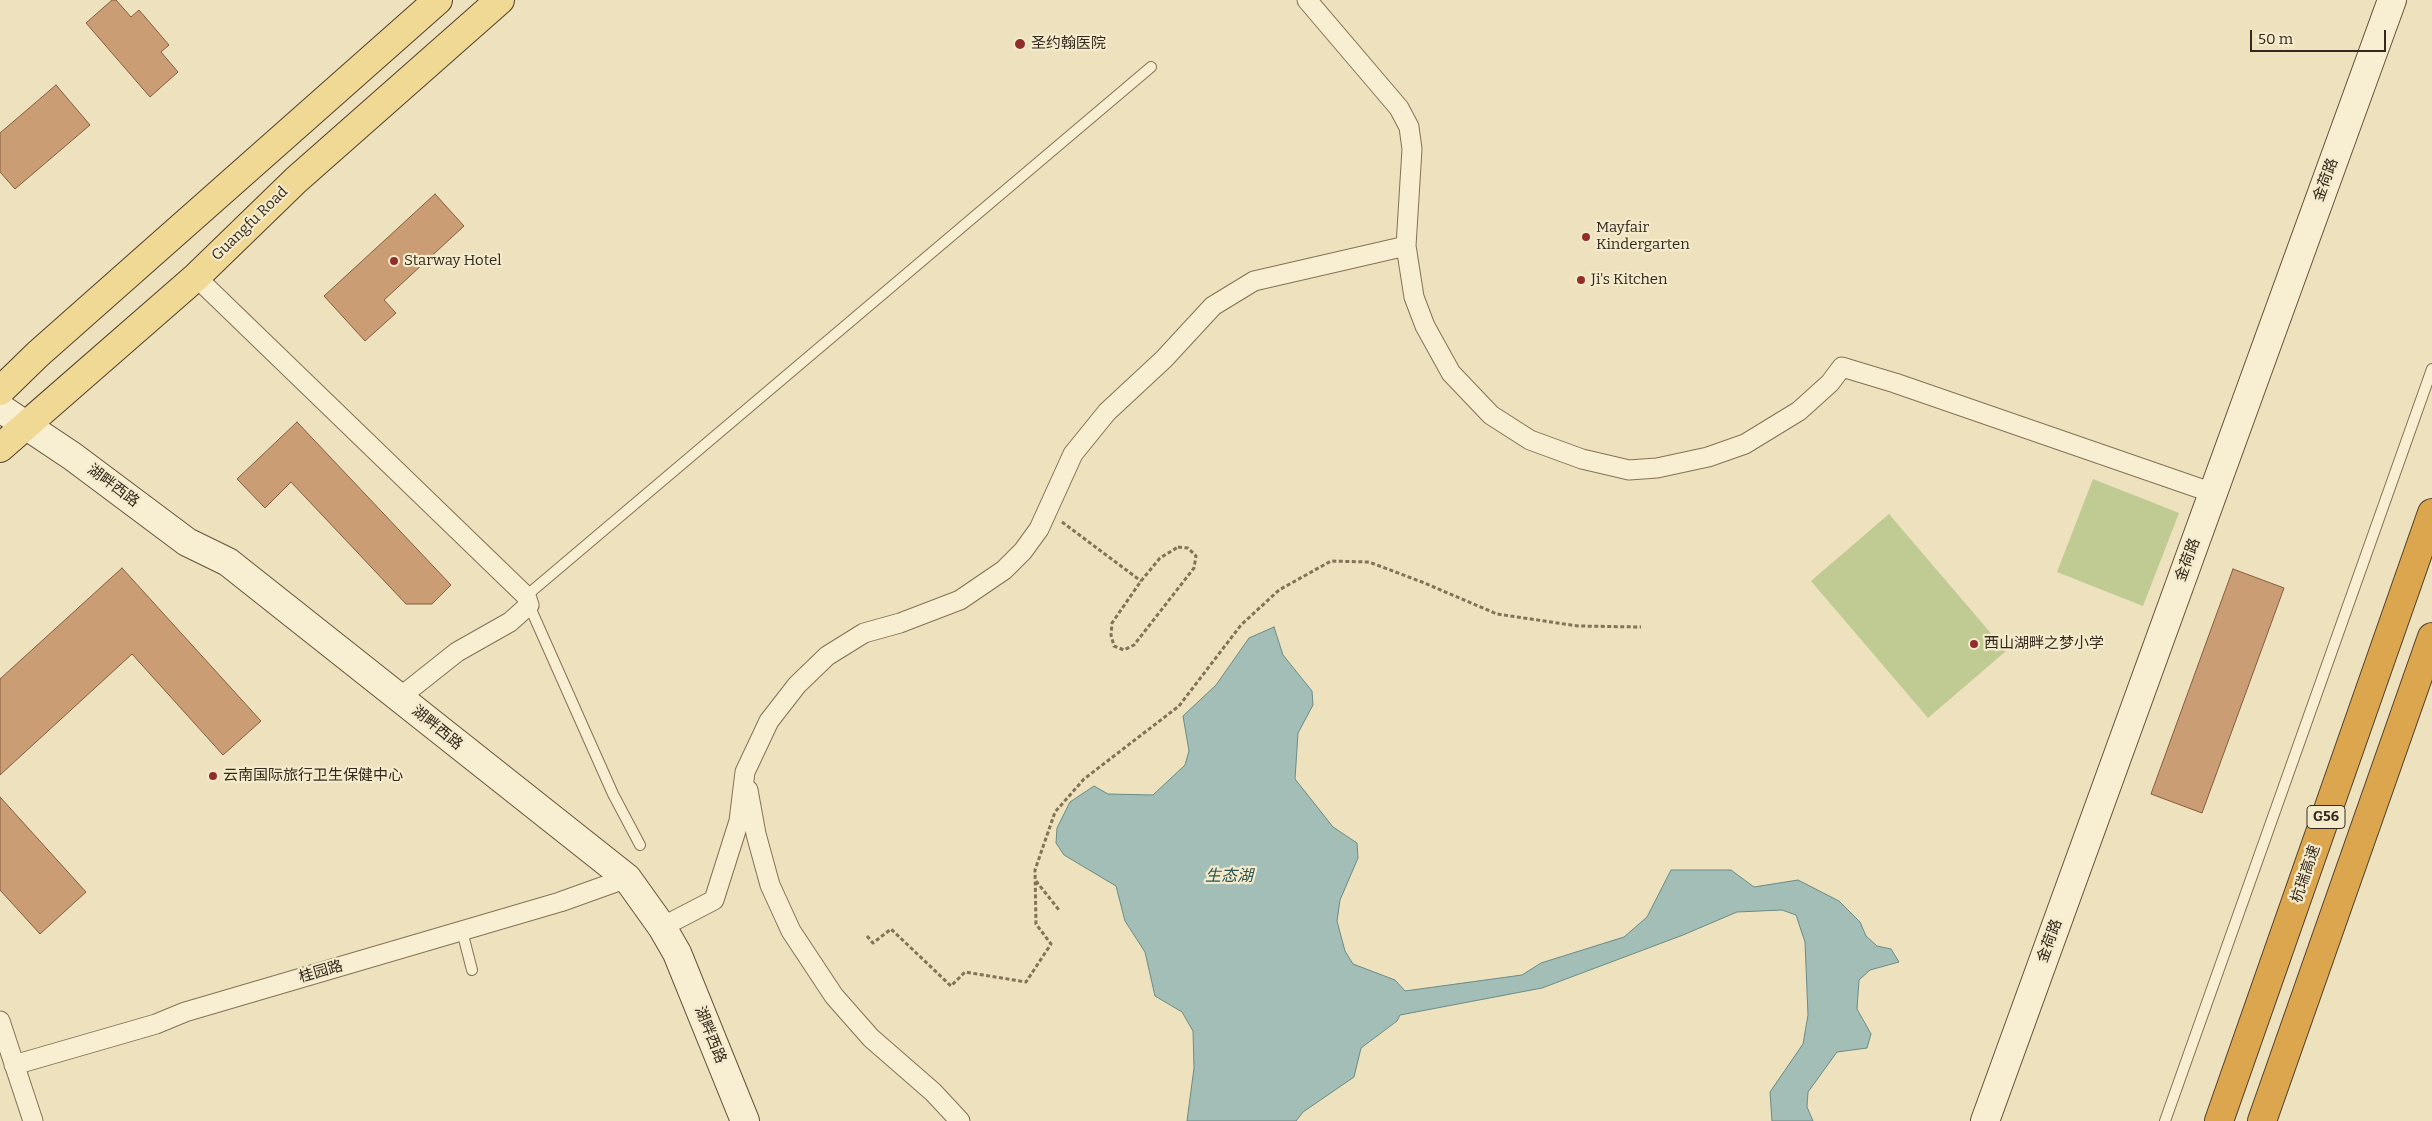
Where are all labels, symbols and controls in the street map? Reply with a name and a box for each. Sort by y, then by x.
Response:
scale bar [2252,20,2388,52]
text: 50 m [2258,30,2293,48]
place label: 圣约翰医院 [1031,35,1106,53]
marker: 圣约翰医院 [1013,37,1027,51]
street label: 金荷路 [2310,156,2342,204]
street label: Guangfu Road [208,183,292,265]
place label: Mayfair Kindergarten [1596,219,1690,254]
marker: Mayfair Kindergarten [1580,231,1592,243]
place label: Starway Hotel [404,252,501,270]
marker: Starway Hotel [388,255,400,267]
place label: Ji's Kitchen [1591,271,1668,289]
marker: Ji's Kitchen [1575,274,1587,286]
street label: 湖畔西路 [84,461,142,511]
street label: 金荷路 [2172,536,2204,584]
place label: 西山湖畔之梦小学 [1984,635,2104,653]
marker: 西山湖畔之梦小学 [1968,638,1980,650]
street label: 湖畔西路 [408,702,466,754]
place label: 云南国际旅行卫生保健中心 [223,767,403,785]
marker: 云南国际旅行卫生保健中心 [207,770,219,782]
road number: G56 [2307,806,2345,829]
street label: 杭瑞高速 [2288,843,2324,905]
water label: 生态湖 [1205,867,1253,887]
street label: 金荷路 [2034,917,2066,965]
street label: 桂园路 [297,957,345,987]
street label: 湖畔西路 [690,1004,730,1066]

